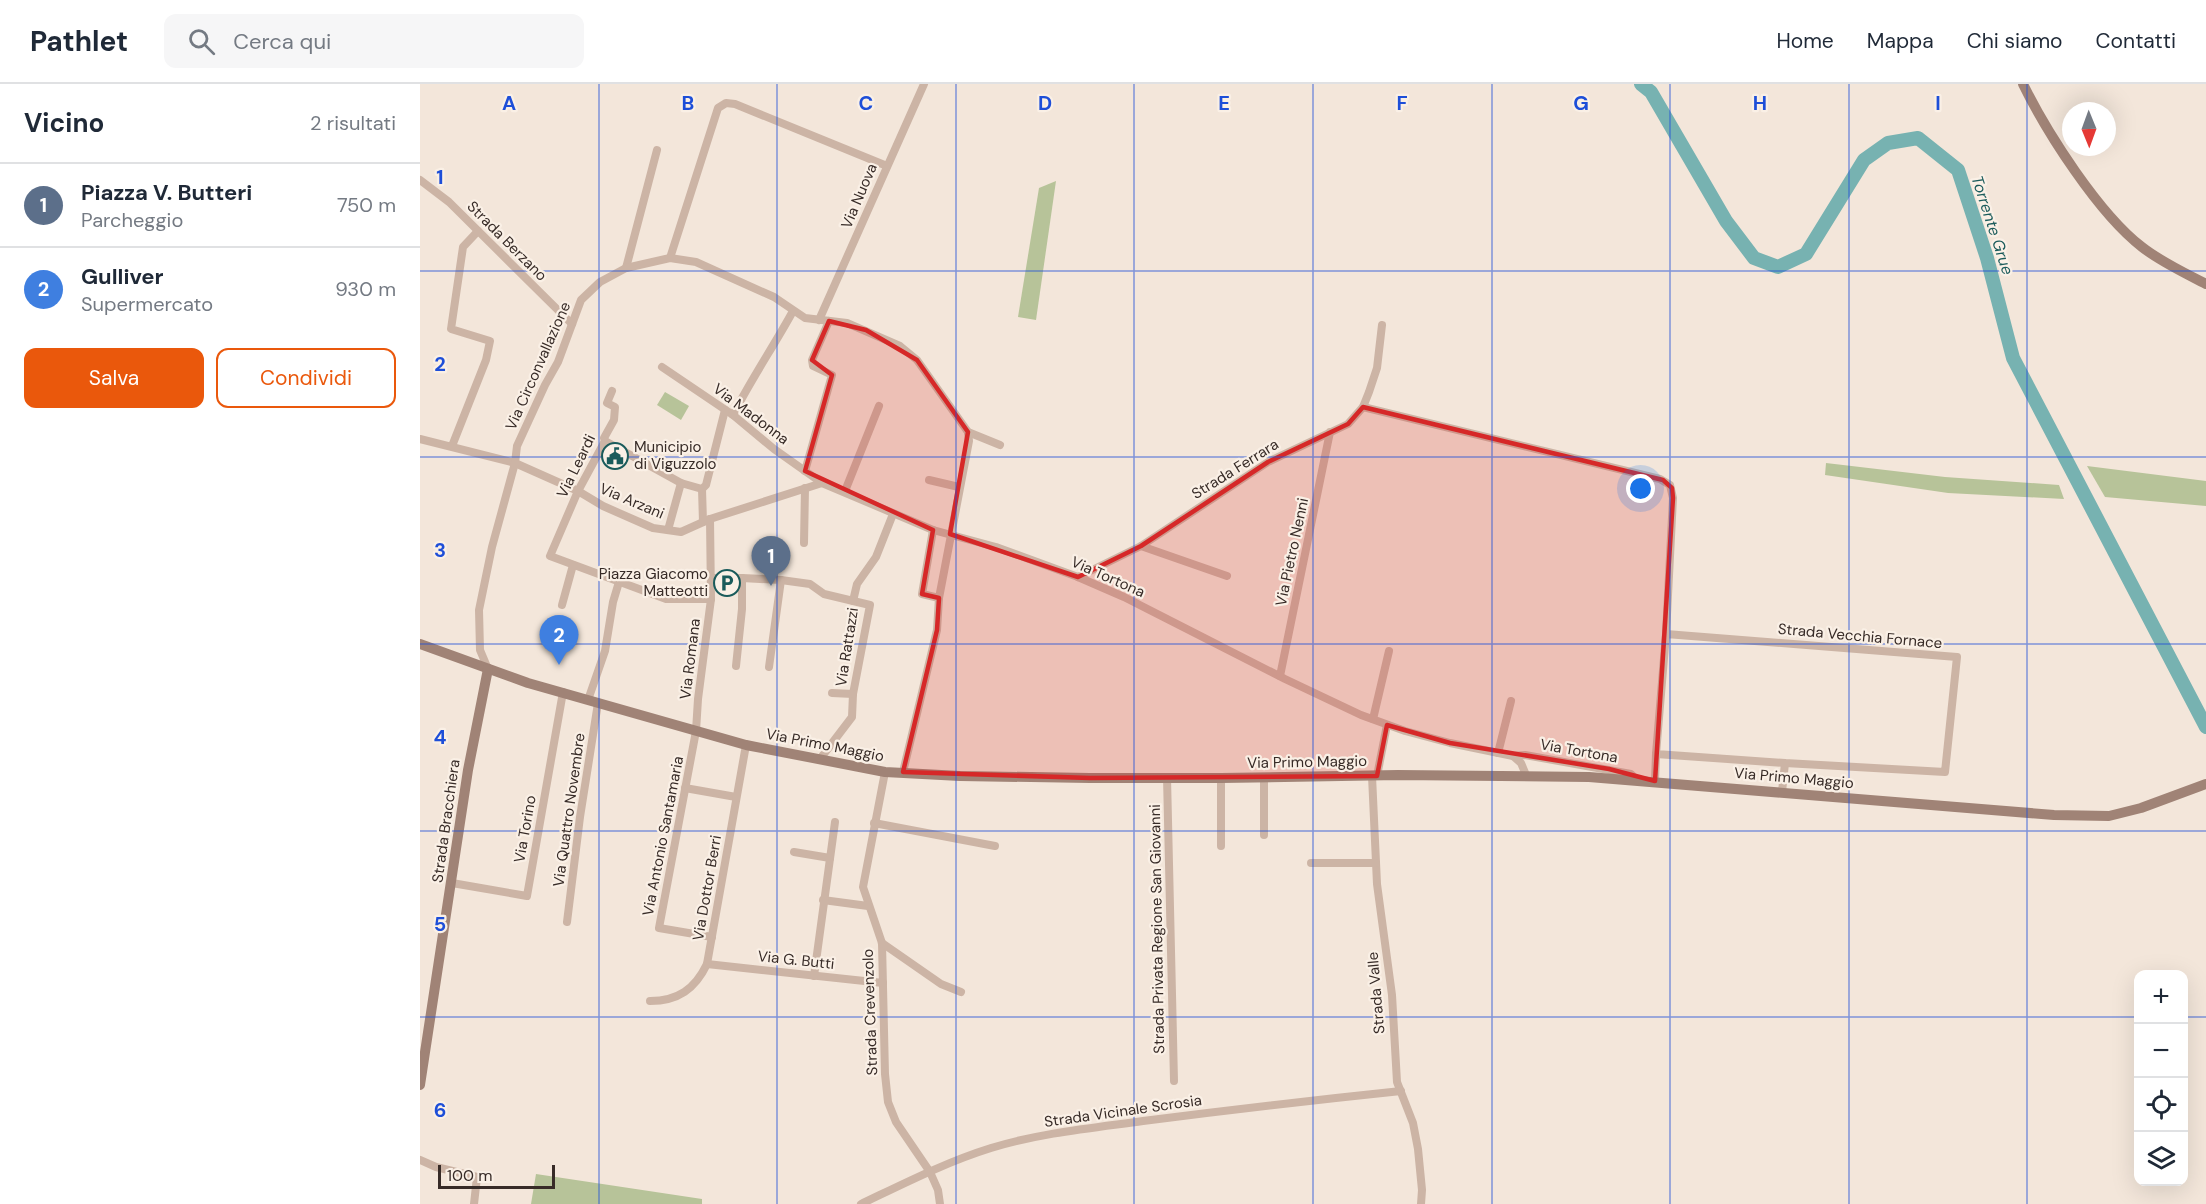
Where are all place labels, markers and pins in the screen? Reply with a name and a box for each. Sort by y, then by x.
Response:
place label: Municipio di Viguzzolo [634,437,717,474]
public building icon: Municipio di Viguzzolo [600,441,630,471]
pin: 1 [752,536,790,586]
place label: Piazza Giacomo Matteotti [599,564,708,601]
parking icon: Piazza Giacomo Matteotti [712,568,742,598]
pin: 2 [540,616,578,665]

